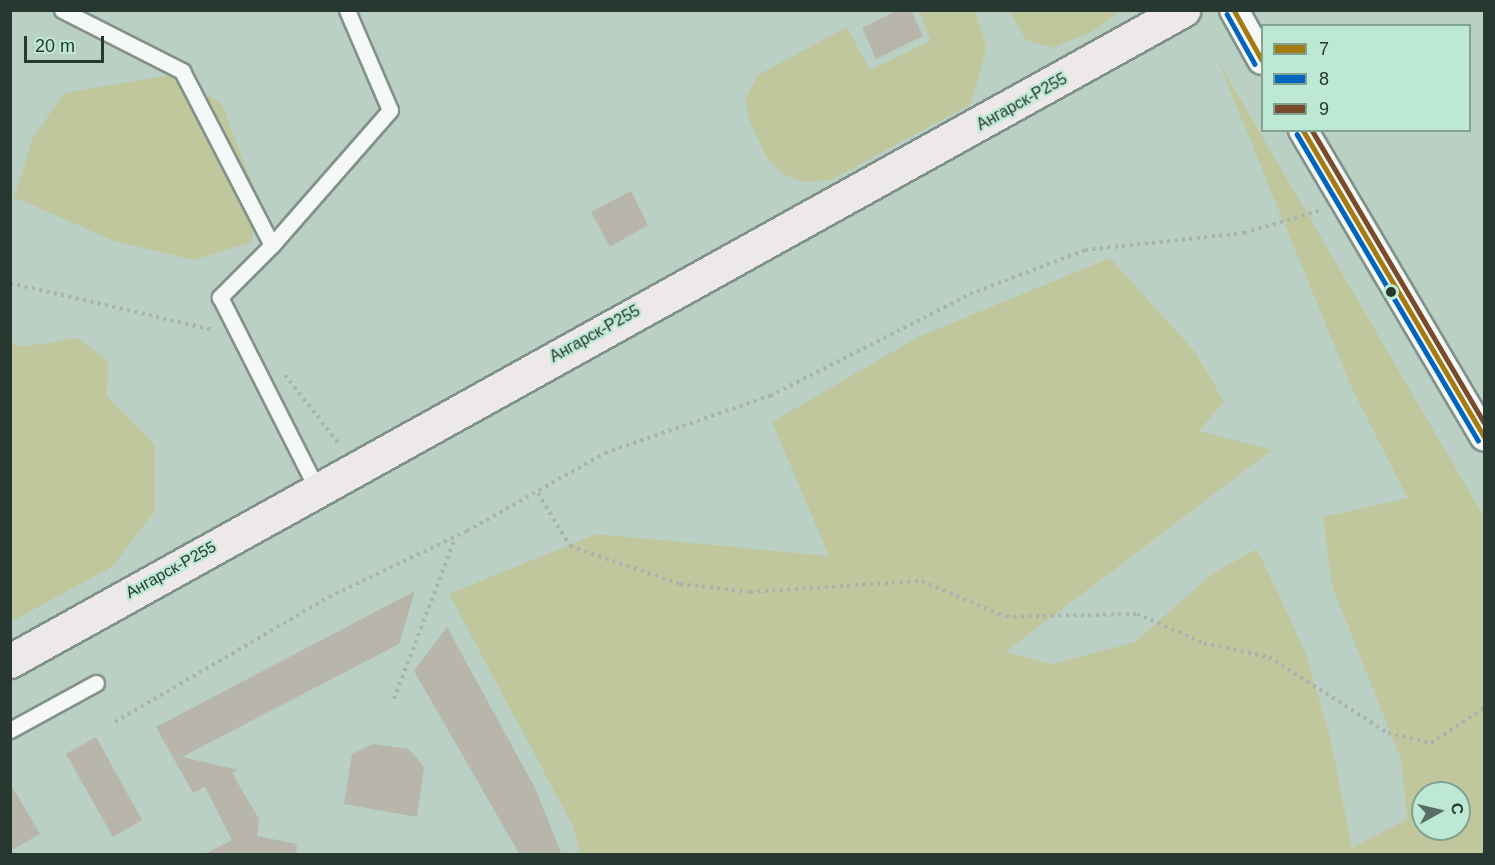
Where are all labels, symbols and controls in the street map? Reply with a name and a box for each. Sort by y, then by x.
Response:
scale bar [27,24,106,62]
legend [1261,24,1471,132]
text: 20 m [35,36,75,56]
text: 7 [1319,39,1329,59]
street label: Ангарск-Р255 [973,69,1071,135]
text: 8 [1319,69,1329,89]
text: 9 [1319,99,1329,119]
unlabelled marker [1385,286,1397,298]
street label: Ангарск-Р255 [546,301,644,367]
street label: Ангарск-Р255 [122,537,220,603]
north arrow [1411,781,1471,841]
text: С [1448,802,1467,816]

